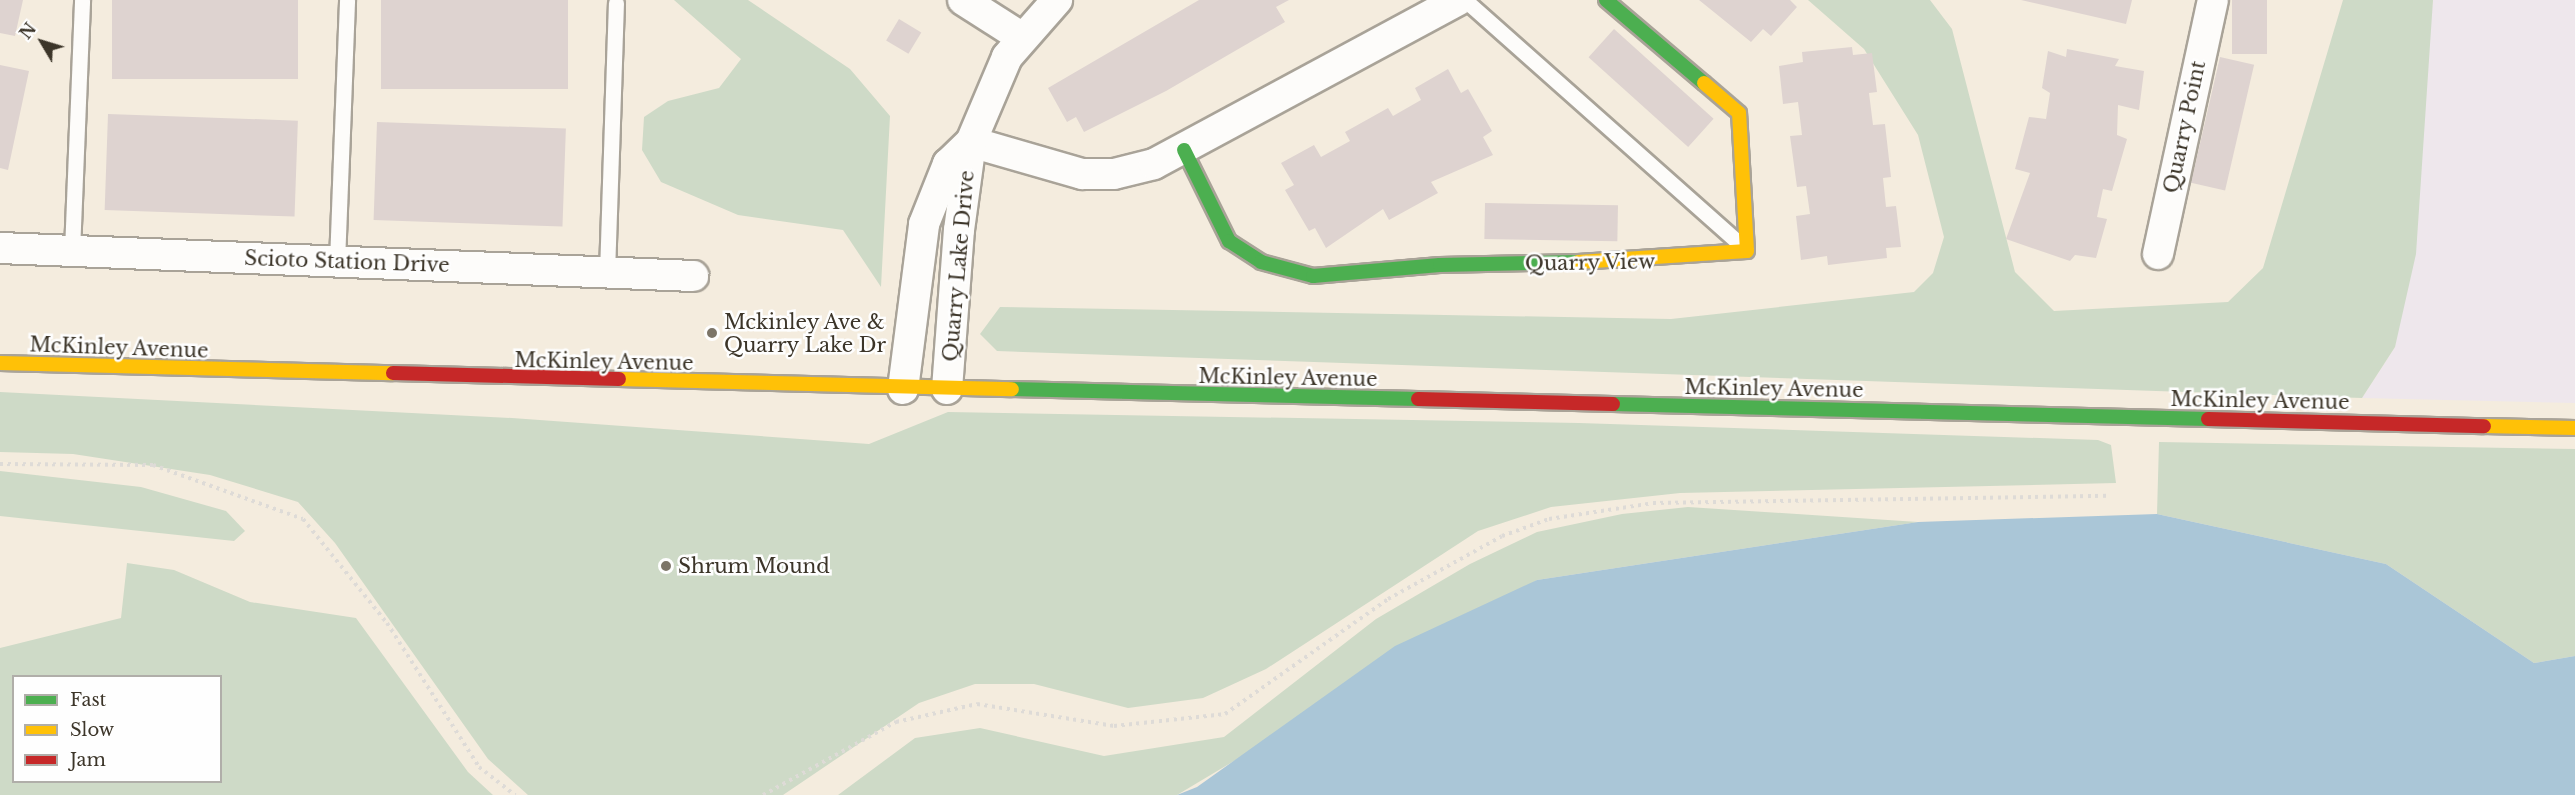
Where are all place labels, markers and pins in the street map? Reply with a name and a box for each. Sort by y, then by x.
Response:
place label: Mckinley Ave & Quarry Lake Dr [724,310,887,357]
marker: Mckinley Ave & Quarry Lake Dr [705,326,719,340]
place label: Shrum Mound [678,554,830,578]
marker: Shrum Mound [659,559,673,573]

